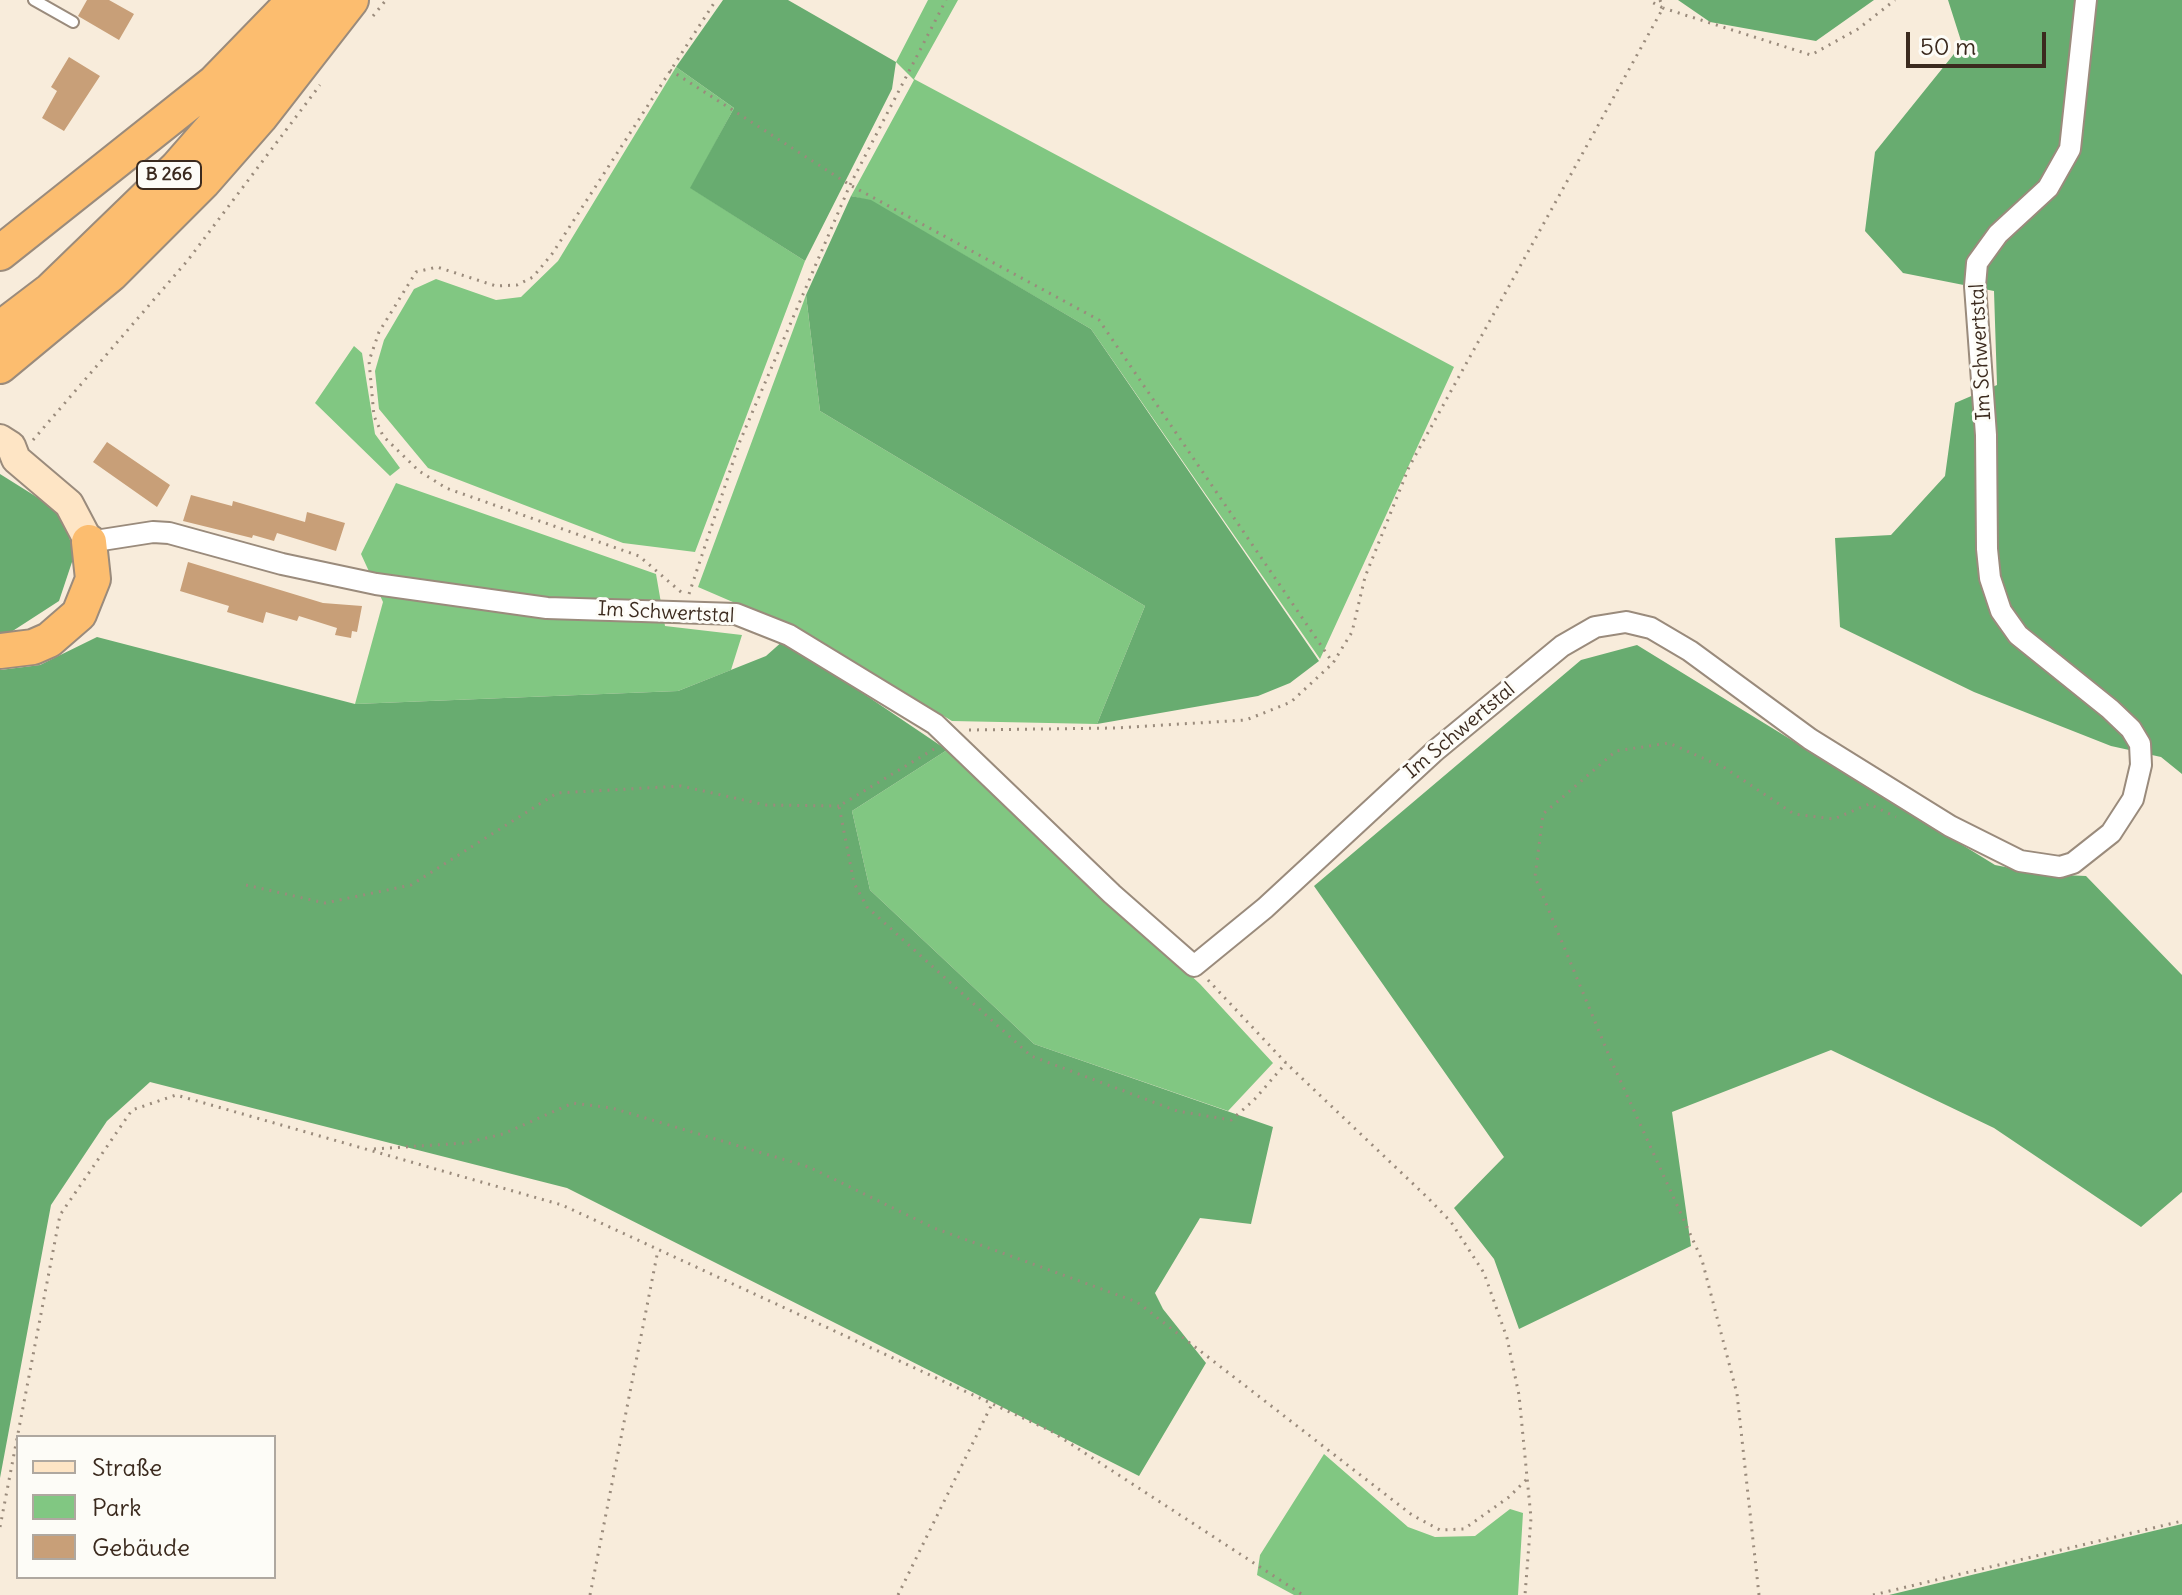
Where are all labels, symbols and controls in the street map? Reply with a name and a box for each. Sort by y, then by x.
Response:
scale bar [1910,16,2050,66]
text: 50 m [1920,31,1976,61]
road number: B 266 [137,161,201,189]
street label: Im Schwertstal [1965,283,1997,421]
street label: Im Schwertstal [597,597,735,629]
street label: Im Schwertstal [1400,678,1520,784]
legend [16,1435,276,1579]
text: Straße [92,1452,162,1482]
text: Park [92,1492,142,1522]
text: Gebäude [92,1532,190,1562]

